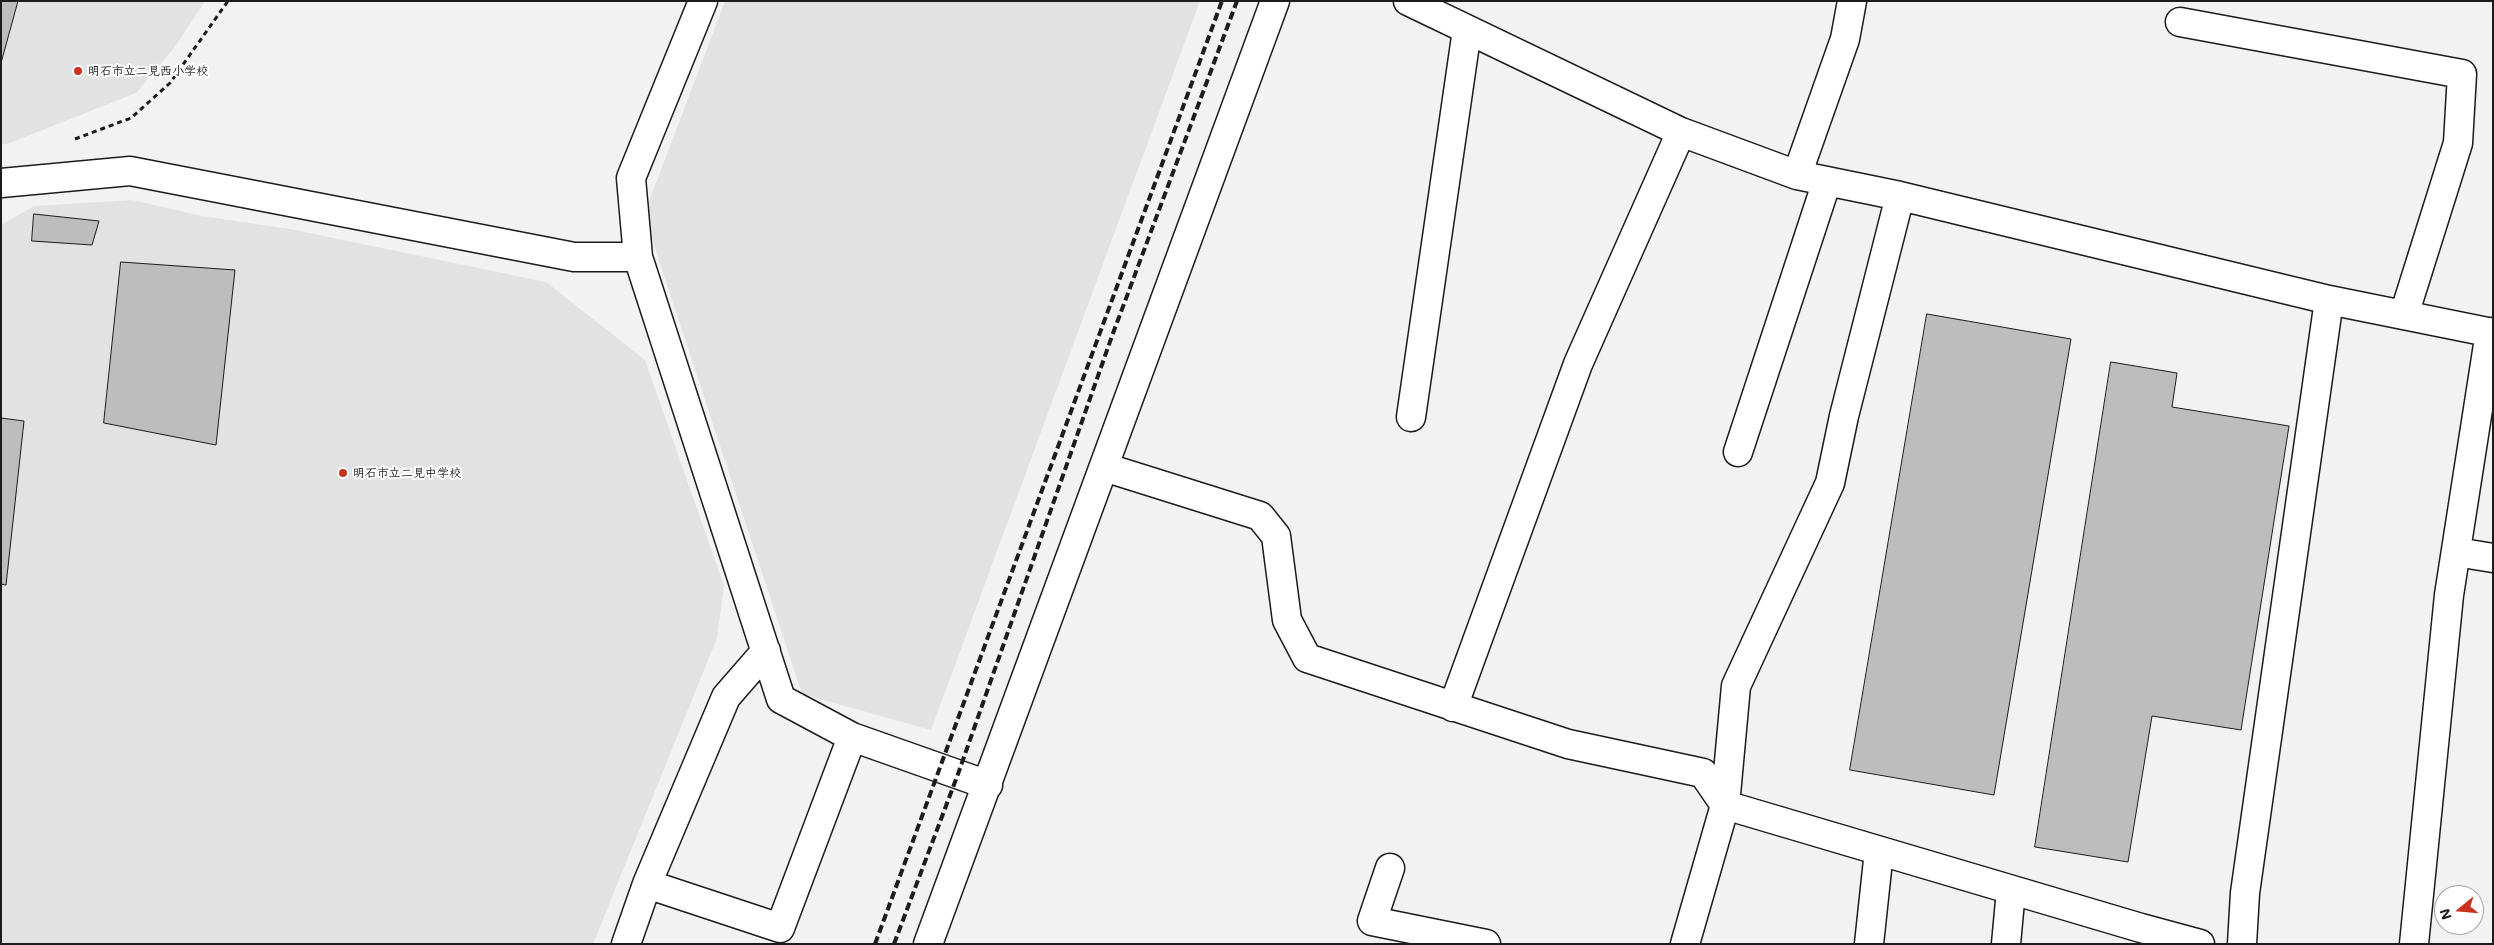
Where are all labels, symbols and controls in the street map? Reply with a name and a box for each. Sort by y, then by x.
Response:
place label: 明石市立二見西小学校 [88,64,208,78]
marker: 明石市立二見西小学校 [72,65,84,77]
place label: 明石市立二見中学校 [353,466,461,480]
marker: 明石市立二見中学校 [337,467,349,479]
north arrow [2434,885,2484,935]
text: N [2434,906,2456,922]

